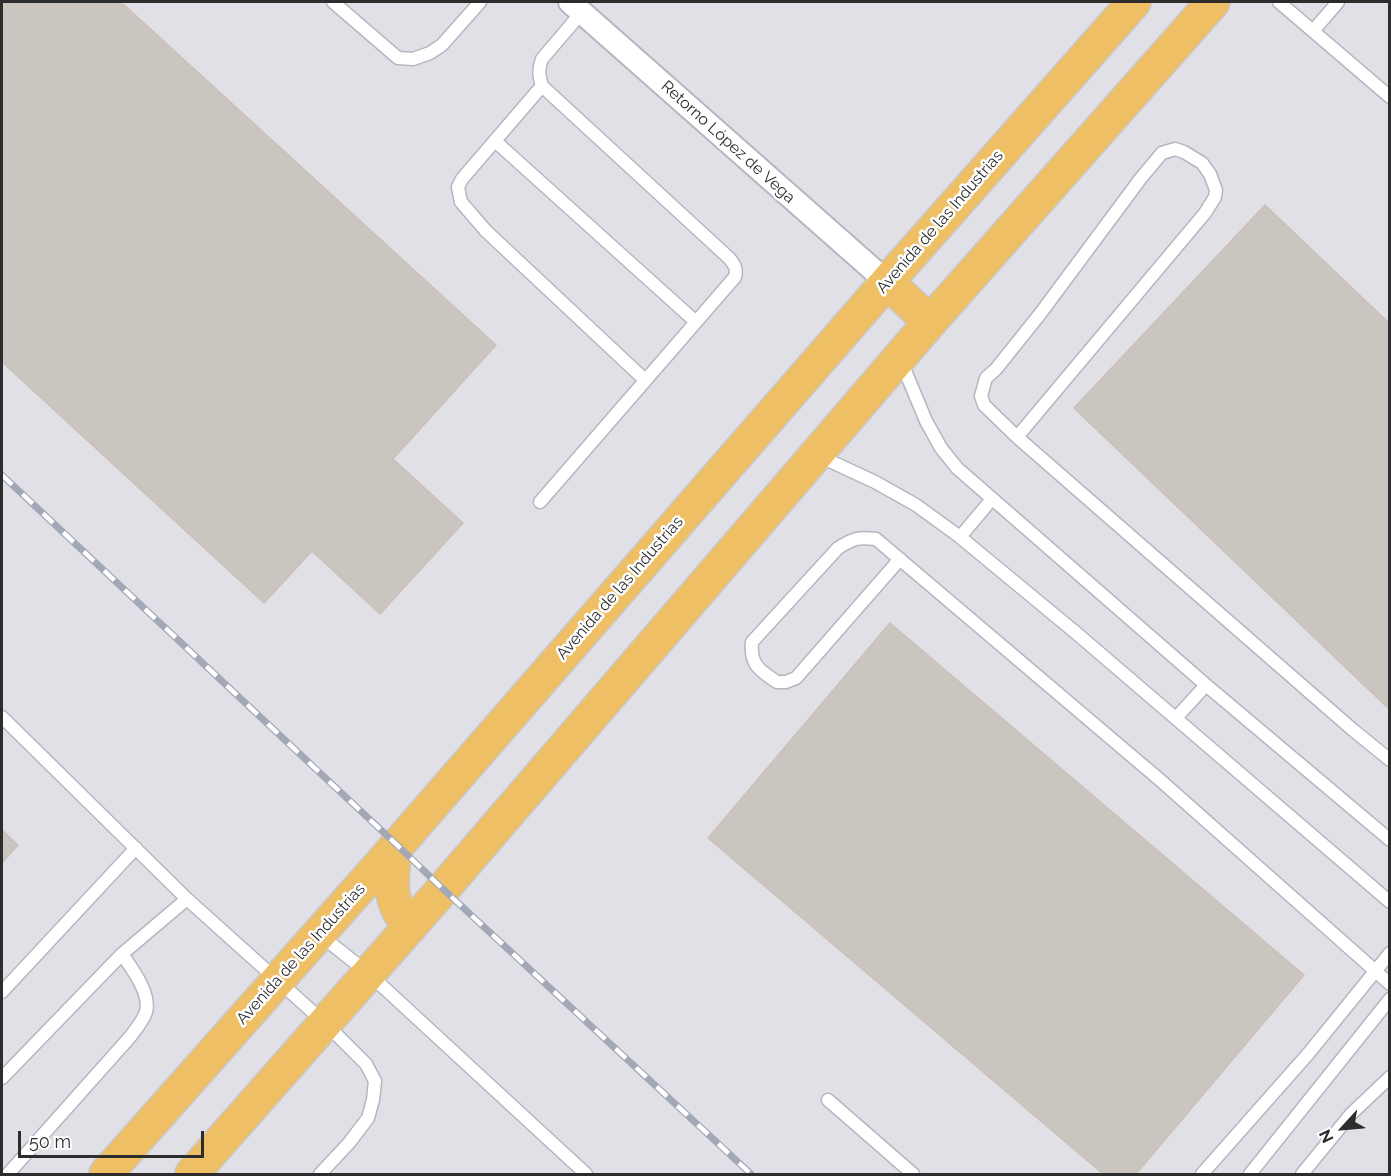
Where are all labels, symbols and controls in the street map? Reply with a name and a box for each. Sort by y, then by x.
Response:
street label: Retorno López de Vega [657,77,799,207]
street label: Avenida de las Industrias [873,147,1007,297]
street label: Avenida de las Industrias [553,513,687,663]
street label: Avenida de las Industrias [233,880,369,1028]
north arrow [1313,1098,1373,1158]
scale bar [21,1119,207,1157]
text: N [1315,1126,1338,1146]
text: 50 m [29,1131,71,1152]

